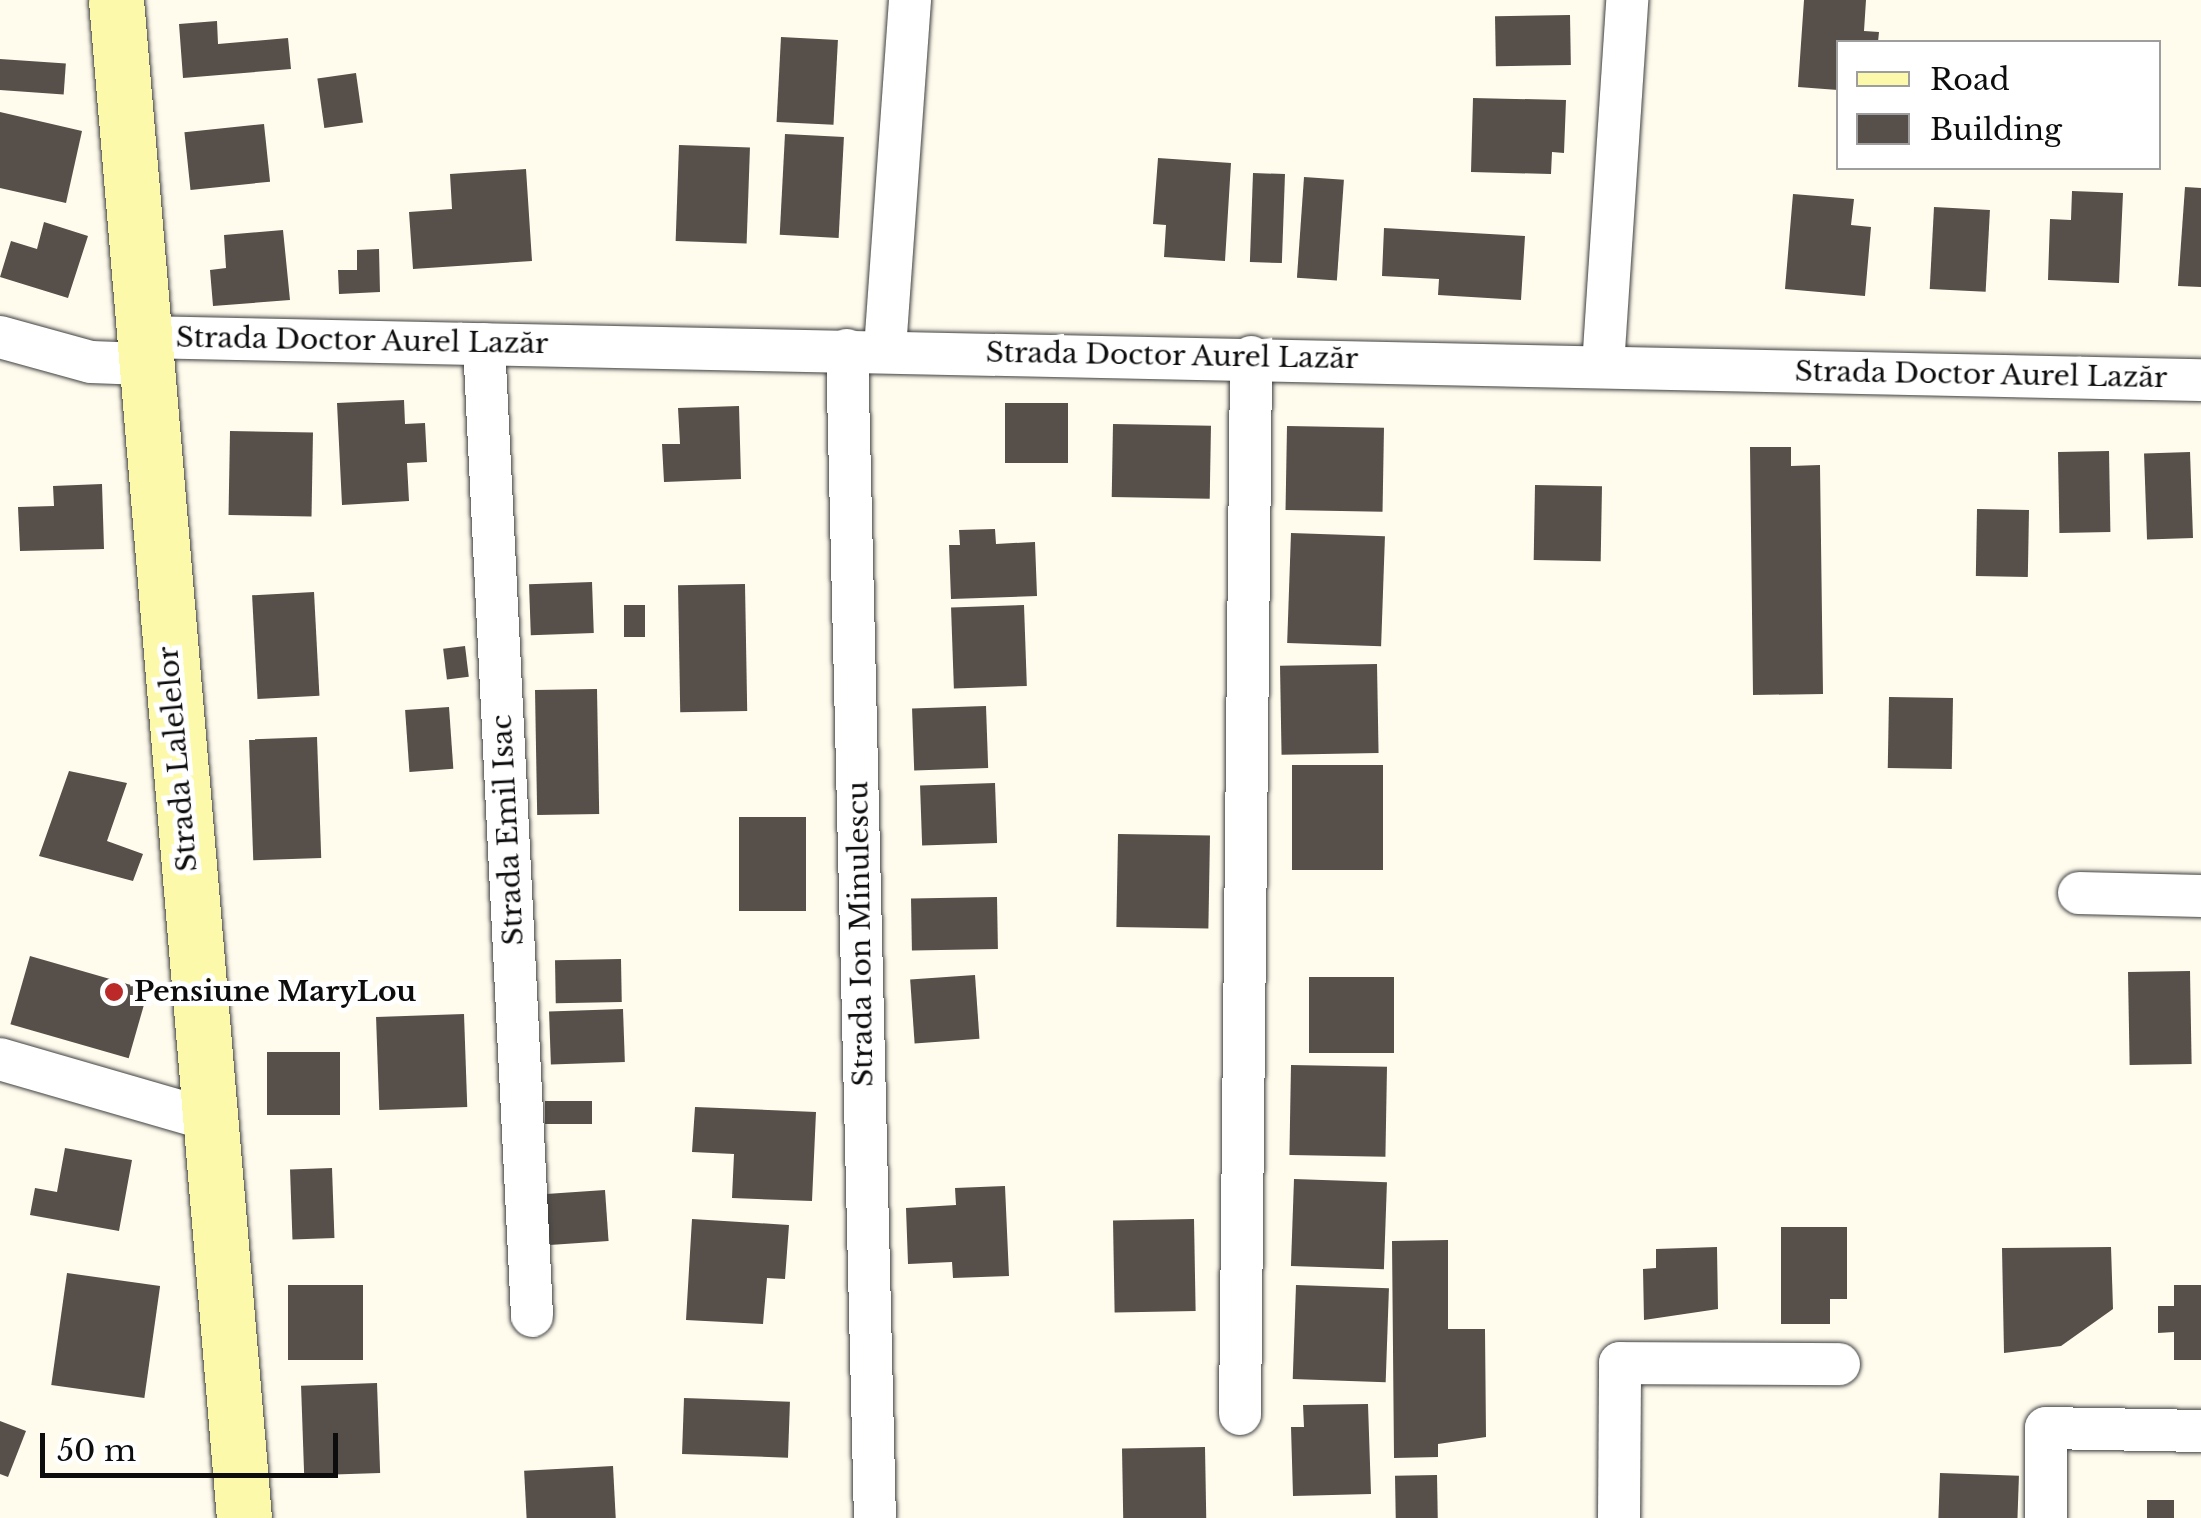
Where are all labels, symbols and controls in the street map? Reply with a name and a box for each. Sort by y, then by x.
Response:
legend [1836,40,2161,170]
text: Road [1930,61,2010,98]
text: Building [1930,111,2062,148]
street label: Strada Doctor Aurel Lazăr [174,321,550,361]
street label: Strada Doctor Aurel Lazăr [984,336,1360,376]
street label: Strada Doctor Aurel Lazăr [1793,355,2169,395]
street label: Strada Lalelelor [151,645,205,873]
street label: Strada Emil Isac [485,713,531,947]
street label: Strada Ion Minulescu [842,781,880,1087]
place label: Pensiune MaryLou [134,975,416,1009]
marker: Pensiune MaryLou [103,981,125,1003]
scale bar [45,1413,342,1475]
text: 50 m [57,1432,136,1469]

